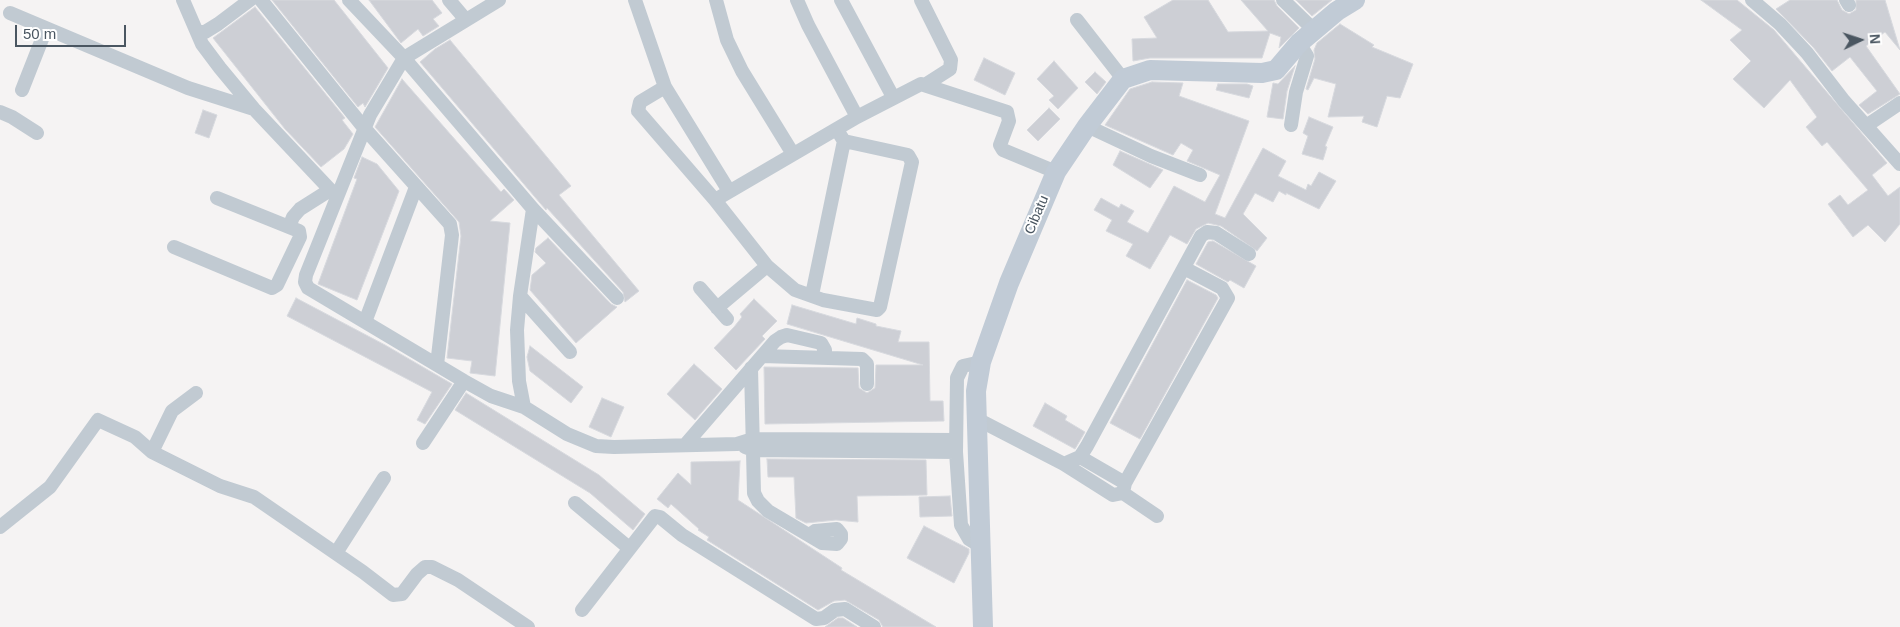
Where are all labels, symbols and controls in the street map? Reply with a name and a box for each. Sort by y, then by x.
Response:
scale bar [18,15,129,47]
north arrow [1835,15,1885,65]
text: 50 m [23,25,56,42]
text: N [1867,33,1883,45]
street label: Cibatu [1021,193,1053,237]

